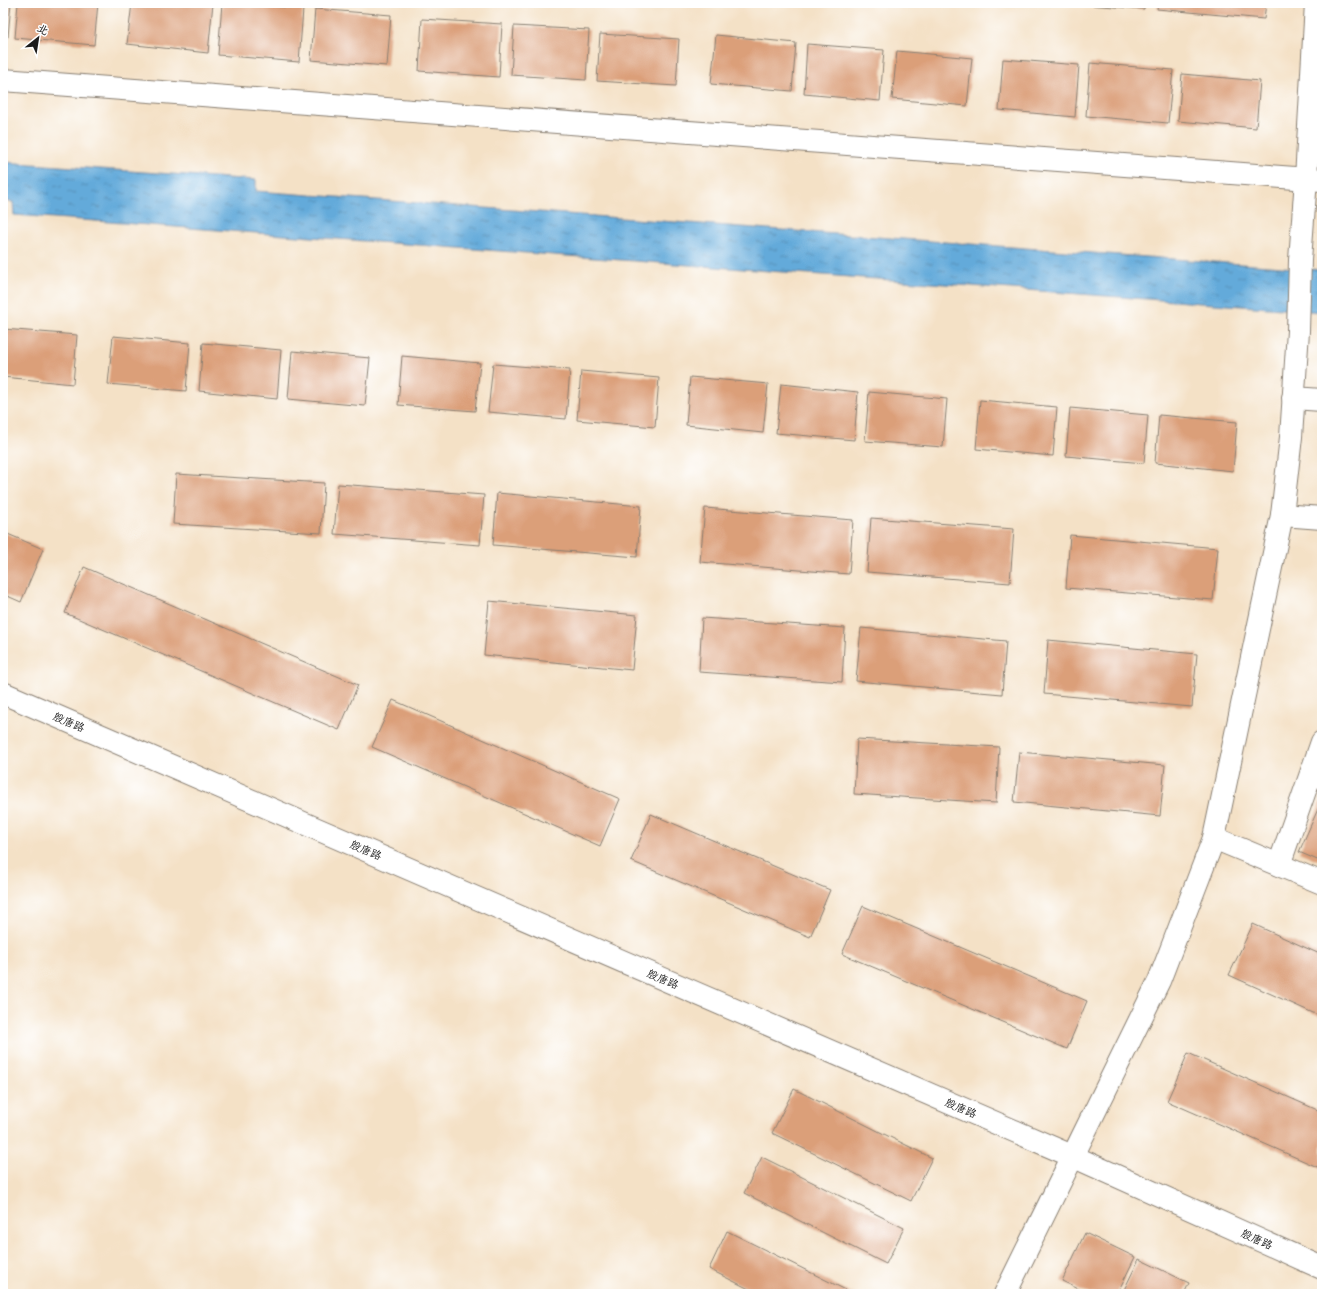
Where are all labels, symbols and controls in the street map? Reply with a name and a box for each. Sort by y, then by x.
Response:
north arrow [18,18,58,58]
text: 北 [35,20,52,38]
street label: 殷唐路 [51,708,87,735]
street label: 殷唐路 [348,836,384,863]
street label: 殷唐路 [645,965,681,992]
street label: 殷唐路 [943,1094,979,1121]
street label: 殷唐路 [1239,1225,1275,1252]

